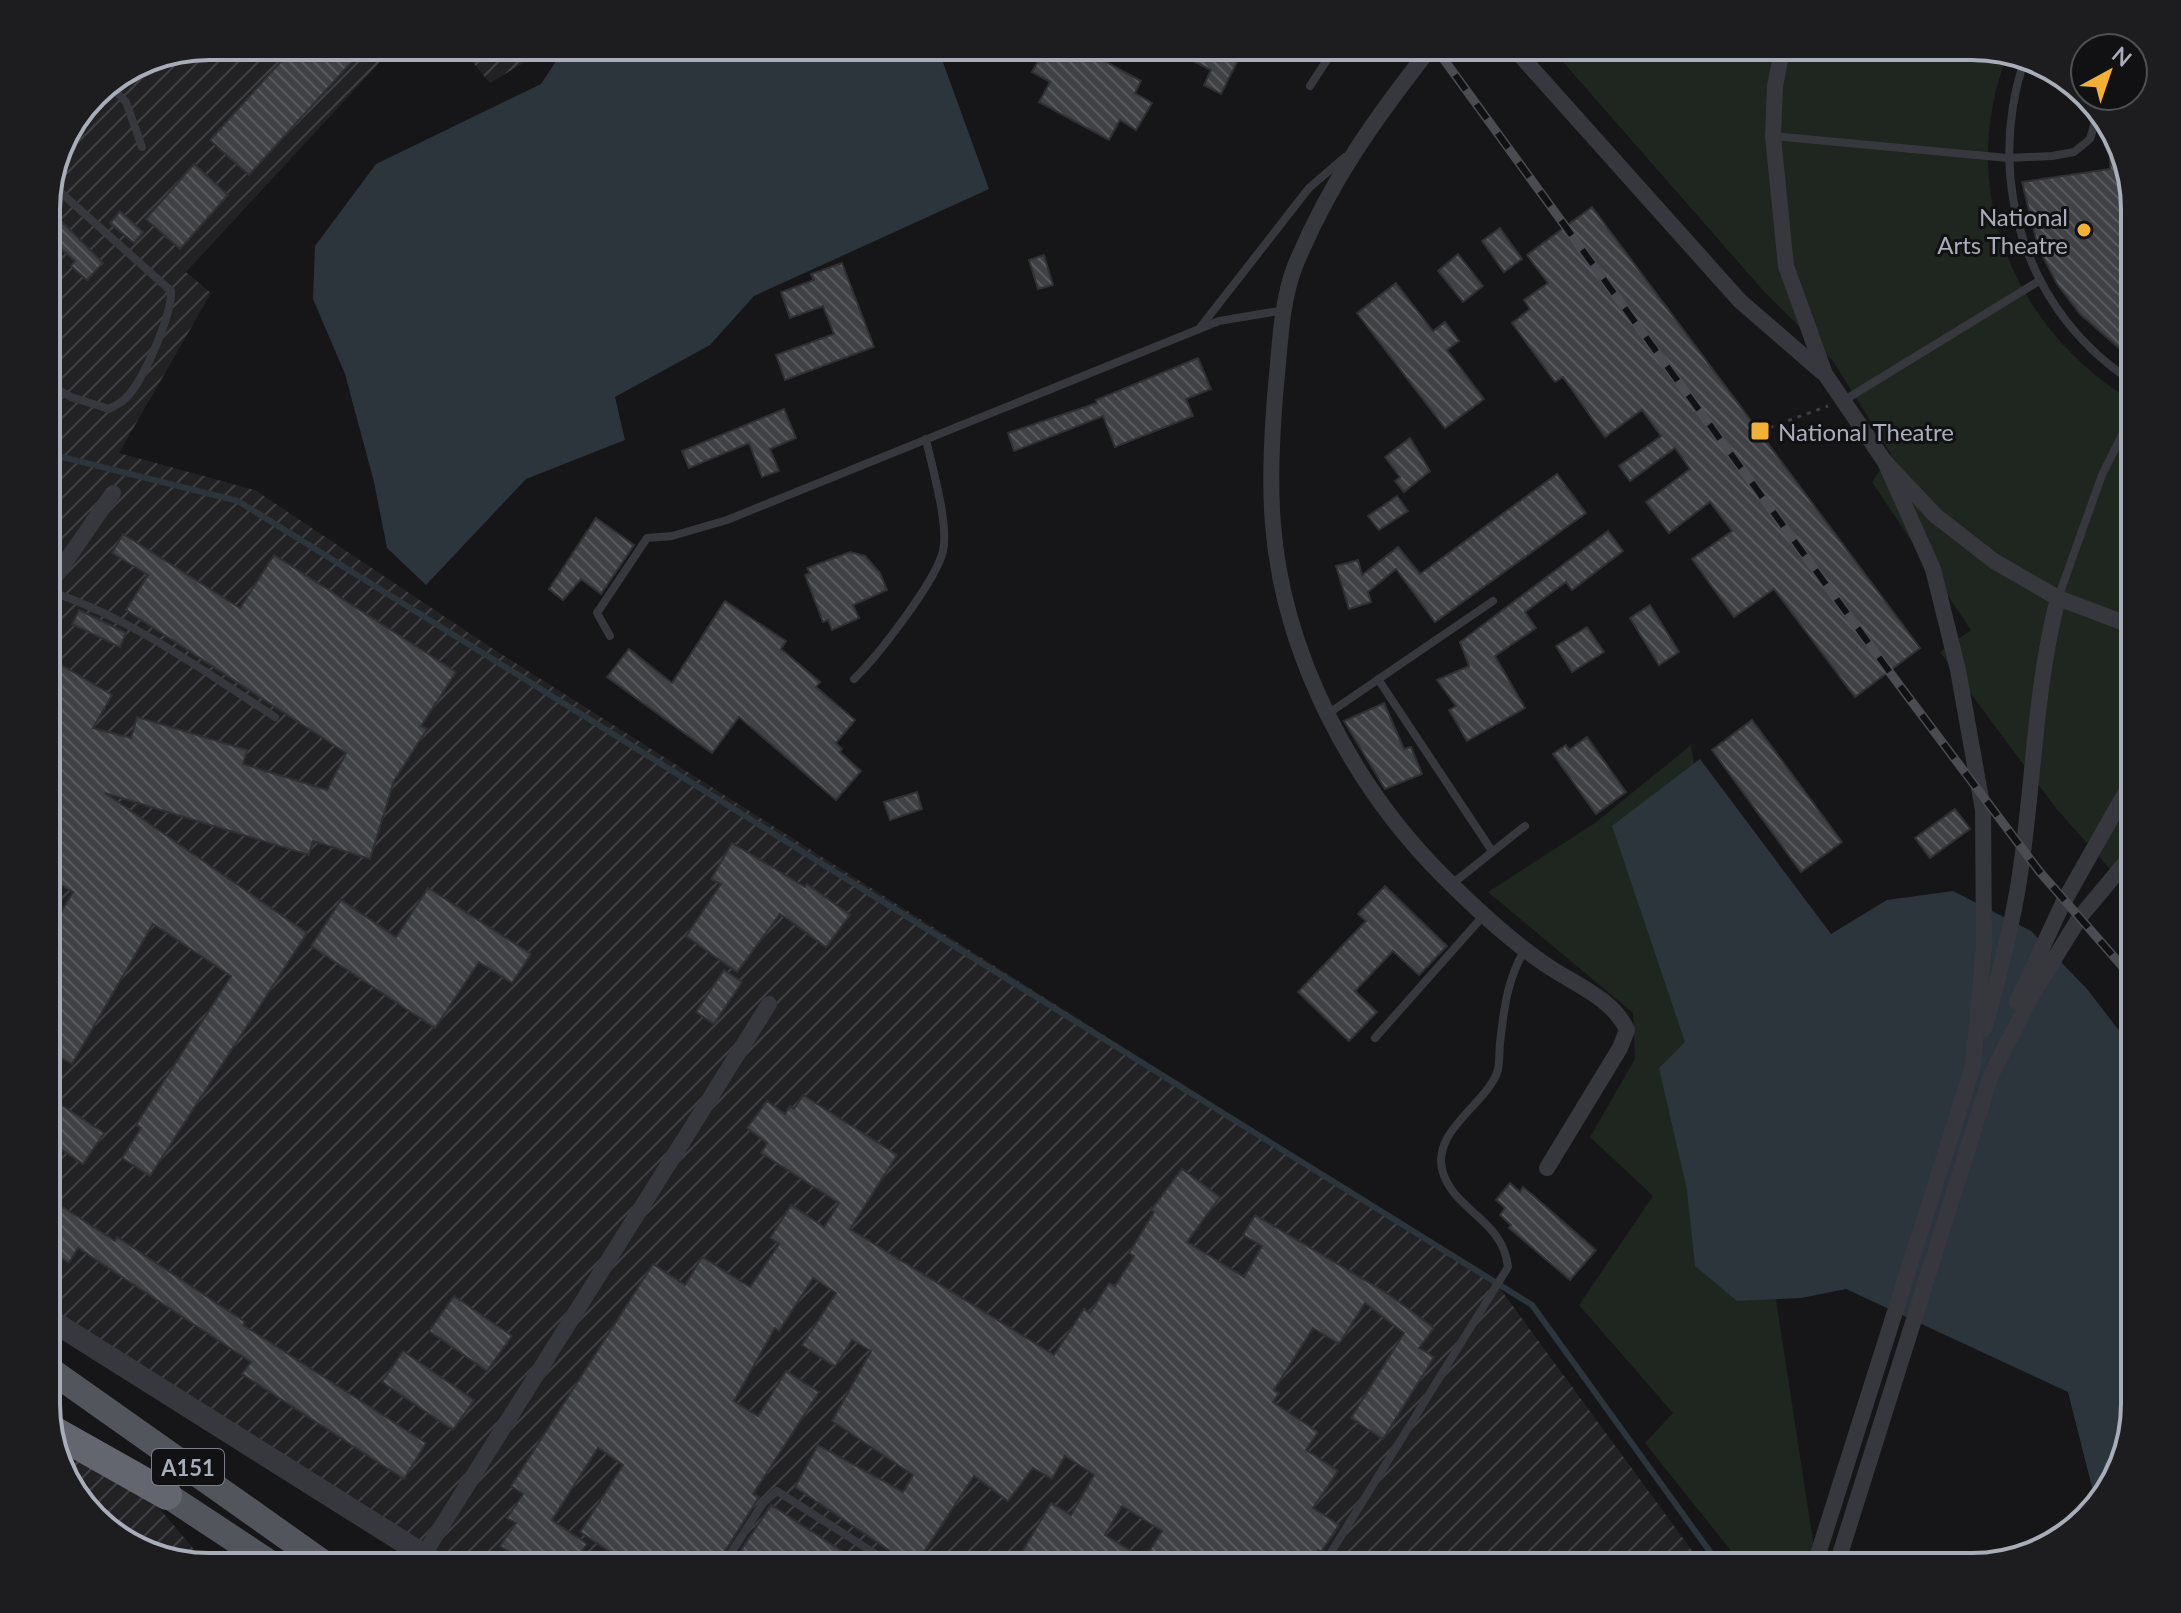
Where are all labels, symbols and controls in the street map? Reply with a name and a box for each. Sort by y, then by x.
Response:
north arrow [2069,32,2149,112]
text: N [2107,41,2137,72]
place label: National Arts Theatre [1937,202,2068,259]
marker: National Arts Theatre [2075,221,2093,239]
place label: National Theatre [1778,417,1954,446]
marker: National Theatre [1749,420,1771,442]
road number: A151 [152,1449,224,1485]

